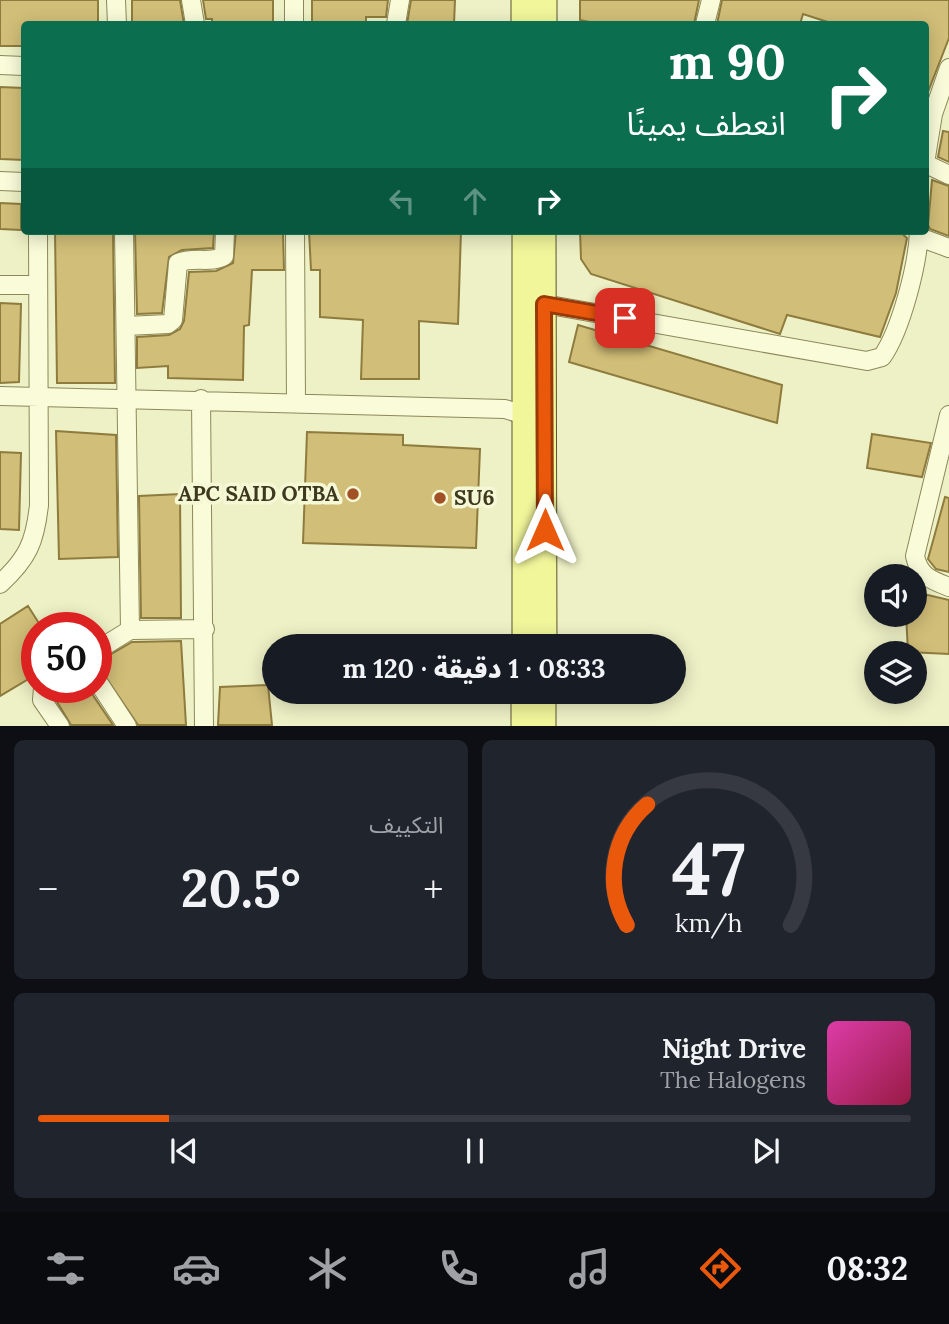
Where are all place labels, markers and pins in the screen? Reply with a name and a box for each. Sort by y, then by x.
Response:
pin [595,288,655,348]
place label: APC SAID OTBA [178,480,339,507]
place label: SU6 [454,484,495,511]
marker: APC SAID OTBA [345,486,361,502]
marker: SU6 [432,490,448,506]

